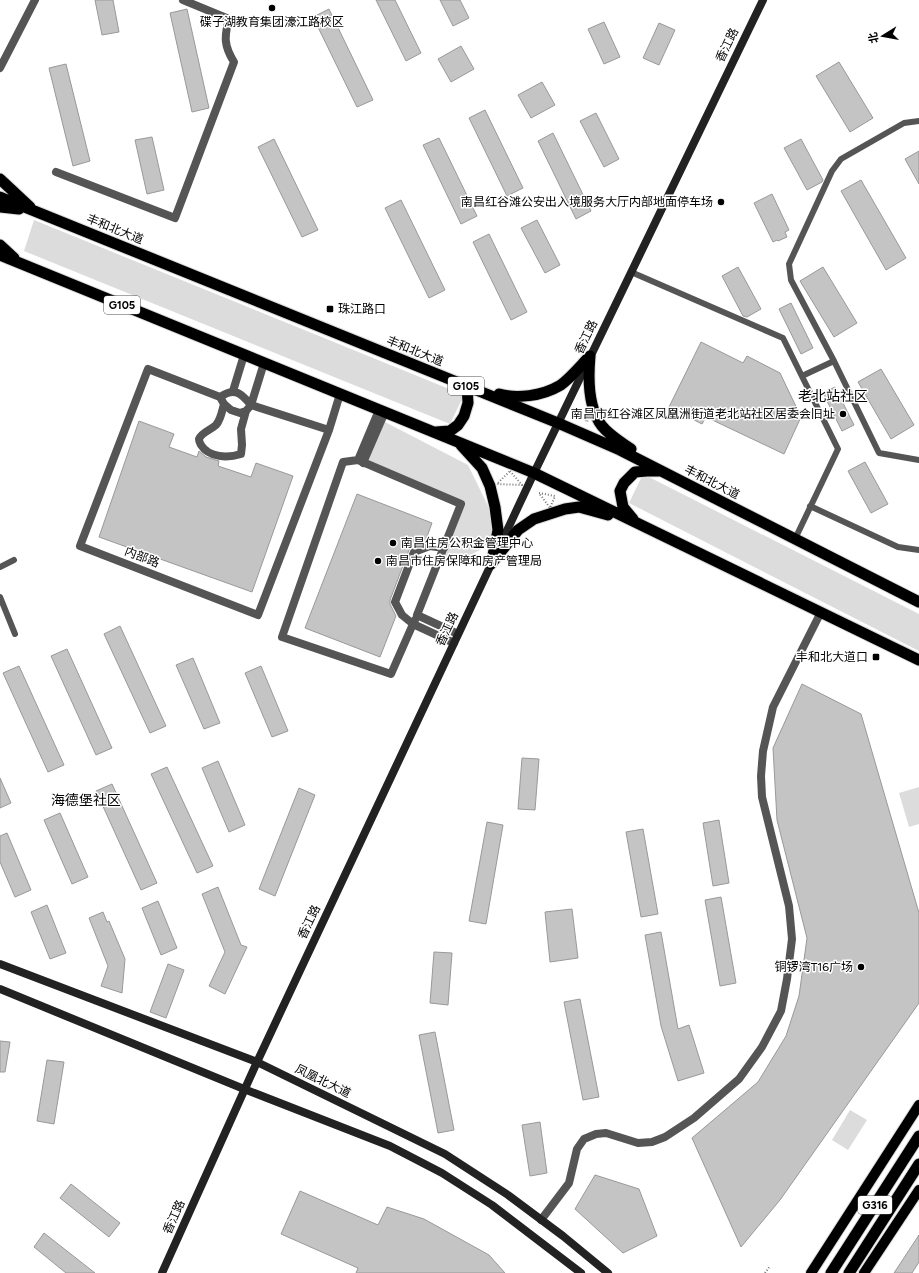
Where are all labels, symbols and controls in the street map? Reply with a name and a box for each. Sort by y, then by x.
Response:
marker: 碟子湖教育集团濠江路校区 [267,3,277,13]
place label: 碟子湖教育集团濠江路校区 [200,15,344,29]
north arrow [863,16,903,56]
street label: 香江路 [713,26,741,64]
text: 北 [866,31,881,44]
place label: 南昌红谷滩公安出入境服务大厅内部地面停车场 [461,195,713,209]
marker: 南昌红谷滩公安出入境服务大厅内部地面停车场 [716,197,726,207]
street label: 丰和北大道 [85,211,145,247]
road number: G105 [104,296,140,314]
place label: 珠江路口 [338,302,386,316]
marker: 珠江路口 [325,304,335,314]
street label: 香江路 [572,318,600,356]
street label: 丰和北大道 [385,333,445,369]
road number: G105 [448,377,484,395]
district label: 老北站社区 [798,388,868,405]
place label: 南昌市红谷滩区凤凰洲街道老北站社区居委会旧址 [571,407,835,421]
marker: 南昌市红谷滩区凤凰洲街道老北站社区居委会旧址 [838,409,848,419]
street label: 丰和北大道 [682,462,742,502]
place label: 南昌住房公积金管理中心 [401,536,533,550]
marker: 南昌住房公积金管理中心 [388,538,398,548]
street label: 内部路 [123,544,161,570]
place label: 南昌市住房保障和房产管理局 [386,554,542,568]
marker: 南昌市住房保障和房产管理局 [373,556,383,566]
street label: 香江路 [433,610,461,648]
place label: 丰和北大道口 [796,650,868,664]
marker: 丰和北大道口 [871,652,881,662]
district label: 海德堡社区 [51,792,121,809]
street label: 香江路 [295,903,323,941]
place label: 铜锣湾T16广场 [775,960,853,974]
marker: 铜锣湾T16广场 [856,962,866,972]
street label: 凤凰北大道 [293,1062,353,1100]
road number: G316 [858,1196,892,1214]
street label: 香江路 [160,1198,188,1236]

